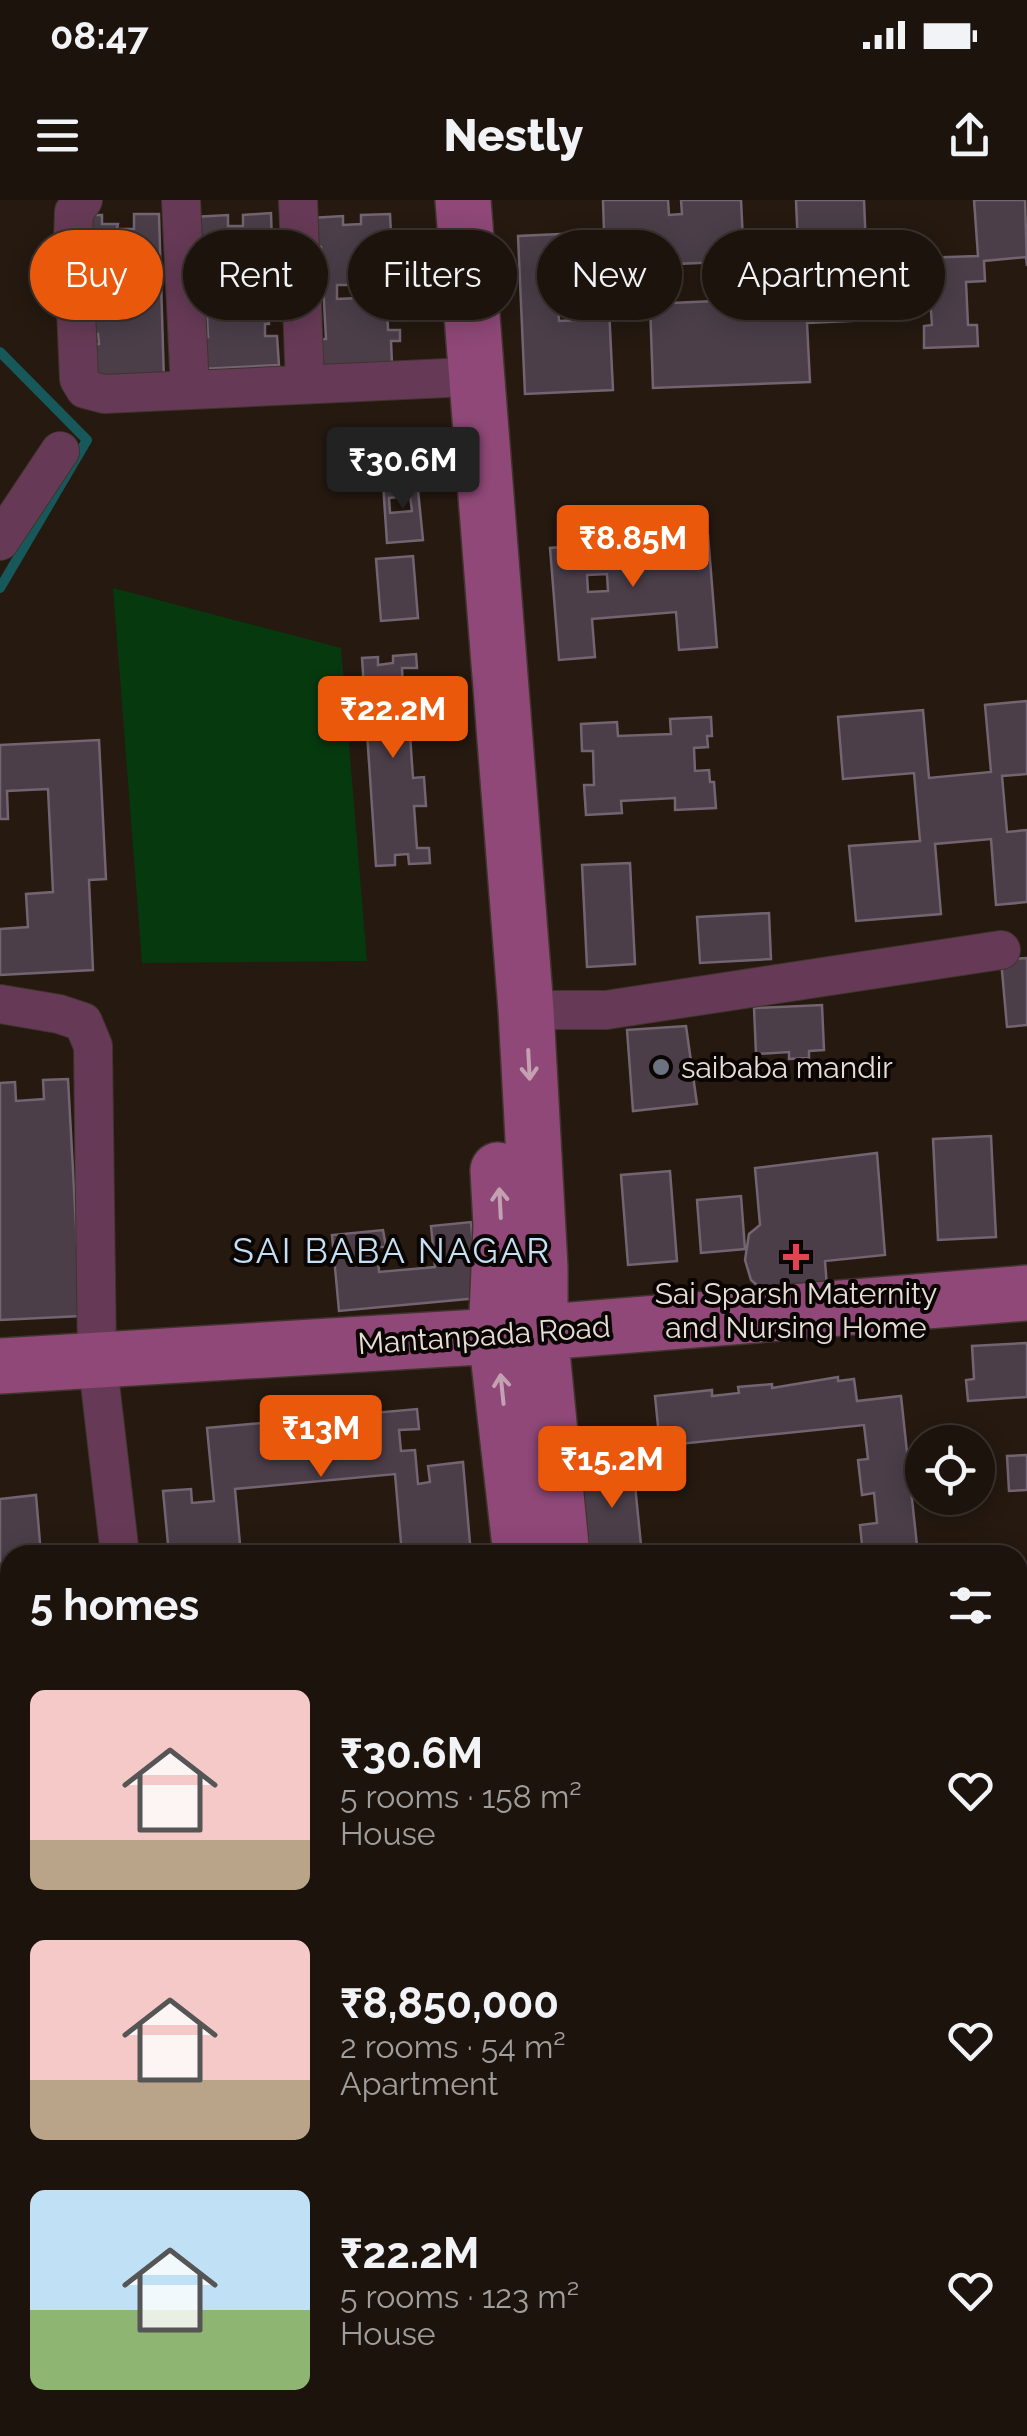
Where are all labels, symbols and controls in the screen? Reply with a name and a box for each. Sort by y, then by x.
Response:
text: 08:47 [50,13,149,58]
icon: menu [30,108,85,163]
icon: share [942,108,997,163]
text: Nestly [444,109,583,162]
chip: Buy [30,230,163,320]
chip: Rent [183,230,328,320]
chip: Filters [348,230,517,320]
chip: New [537,230,682,320]
chip: Apartment [702,230,945,320]
pin: ₹30.6M [322,427,484,512]
text: ₹30.6M [349,441,457,478]
pin: ₹8.85M [552,505,714,590]
text: ₹8.85M [579,519,687,556]
pin: ₹22.2M [312,676,474,761]
text: ₹22.2M [340,690,446,727]
one-way arrow [520,1048,539,1080]
place label: saibaba mandir [681,1050,893,1085]
marker: saibaba mandir [650,1056,672,1078]
one-way arrow [490,1188,509,1220]
district label: SAI BABA NAGAR [232,1230,552,1271]
marker: Sai Sparsh Maternity and Nursing Home [783,1244,809,1270]
place label: Sai Sparsh Maternity and Nursing Home [655,1276,937,1345]
street label: Mantanpada Road [356,1309,612,1361]
one-way arrow [492,1373,511,1405]
pin: ₹13M [262,1395,380,1480]
text: ₹13M [282,1409,360,1446]
map controls [905,1425,995,1515]
button: locate [905,1425,995,1515]
pin: ₹15.2M [531,1426,693,1511]
text: ₹15.2M [560,1440,664,1477]
icon: filters [943,1578,998,1633]
text: 5 homes [30,1581,199,1630]
text: ₹30.6M [340,1729,483,1778]
icon: home [110,1730,230,1850]
icon: heart [943,1763,998,1818]
text: 5 rooms · 158 m² [340,1778,582,1815]
text: House [340,1815,436,1852]
text: ₹8,850,000 [340,1979,559,2028]
icon: home [110,1980,230,2100]
icon: heart [943,2013,998,2068]
text: 2 rooms · 54 m² [340,2028,566,2065]
text: Apartment [340,2065,498,2102]
text: ₹22.2M [340,2229,479,2278]
icon: home [110,2230,230,2350]
icon: heart [943,2263,998,2318]
text: 5 rooms · 123 m² [340,2278,579,2315]
text: House [340,2315,436,2352]

